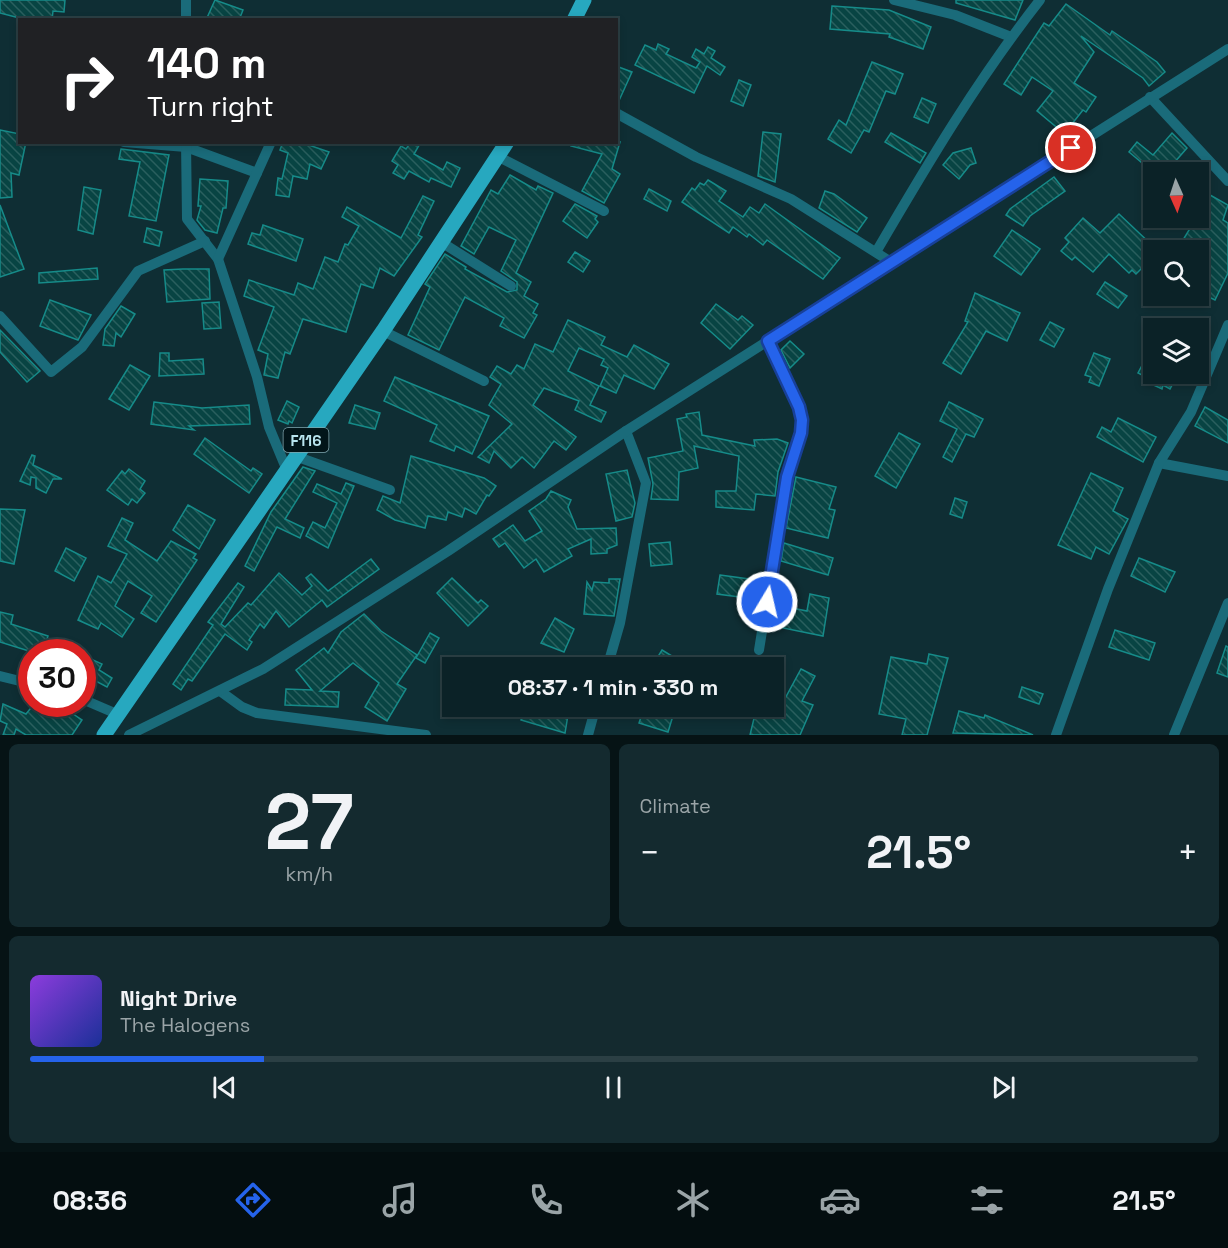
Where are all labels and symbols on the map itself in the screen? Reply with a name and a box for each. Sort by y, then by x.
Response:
pin [1045,122,1096,173]
north arrow [1143,162,1209,228]
road number: F116 [284,428,328,452]
position arrow [735,570,799,634]
speed limit sign: 30 [18,639,96,717]

